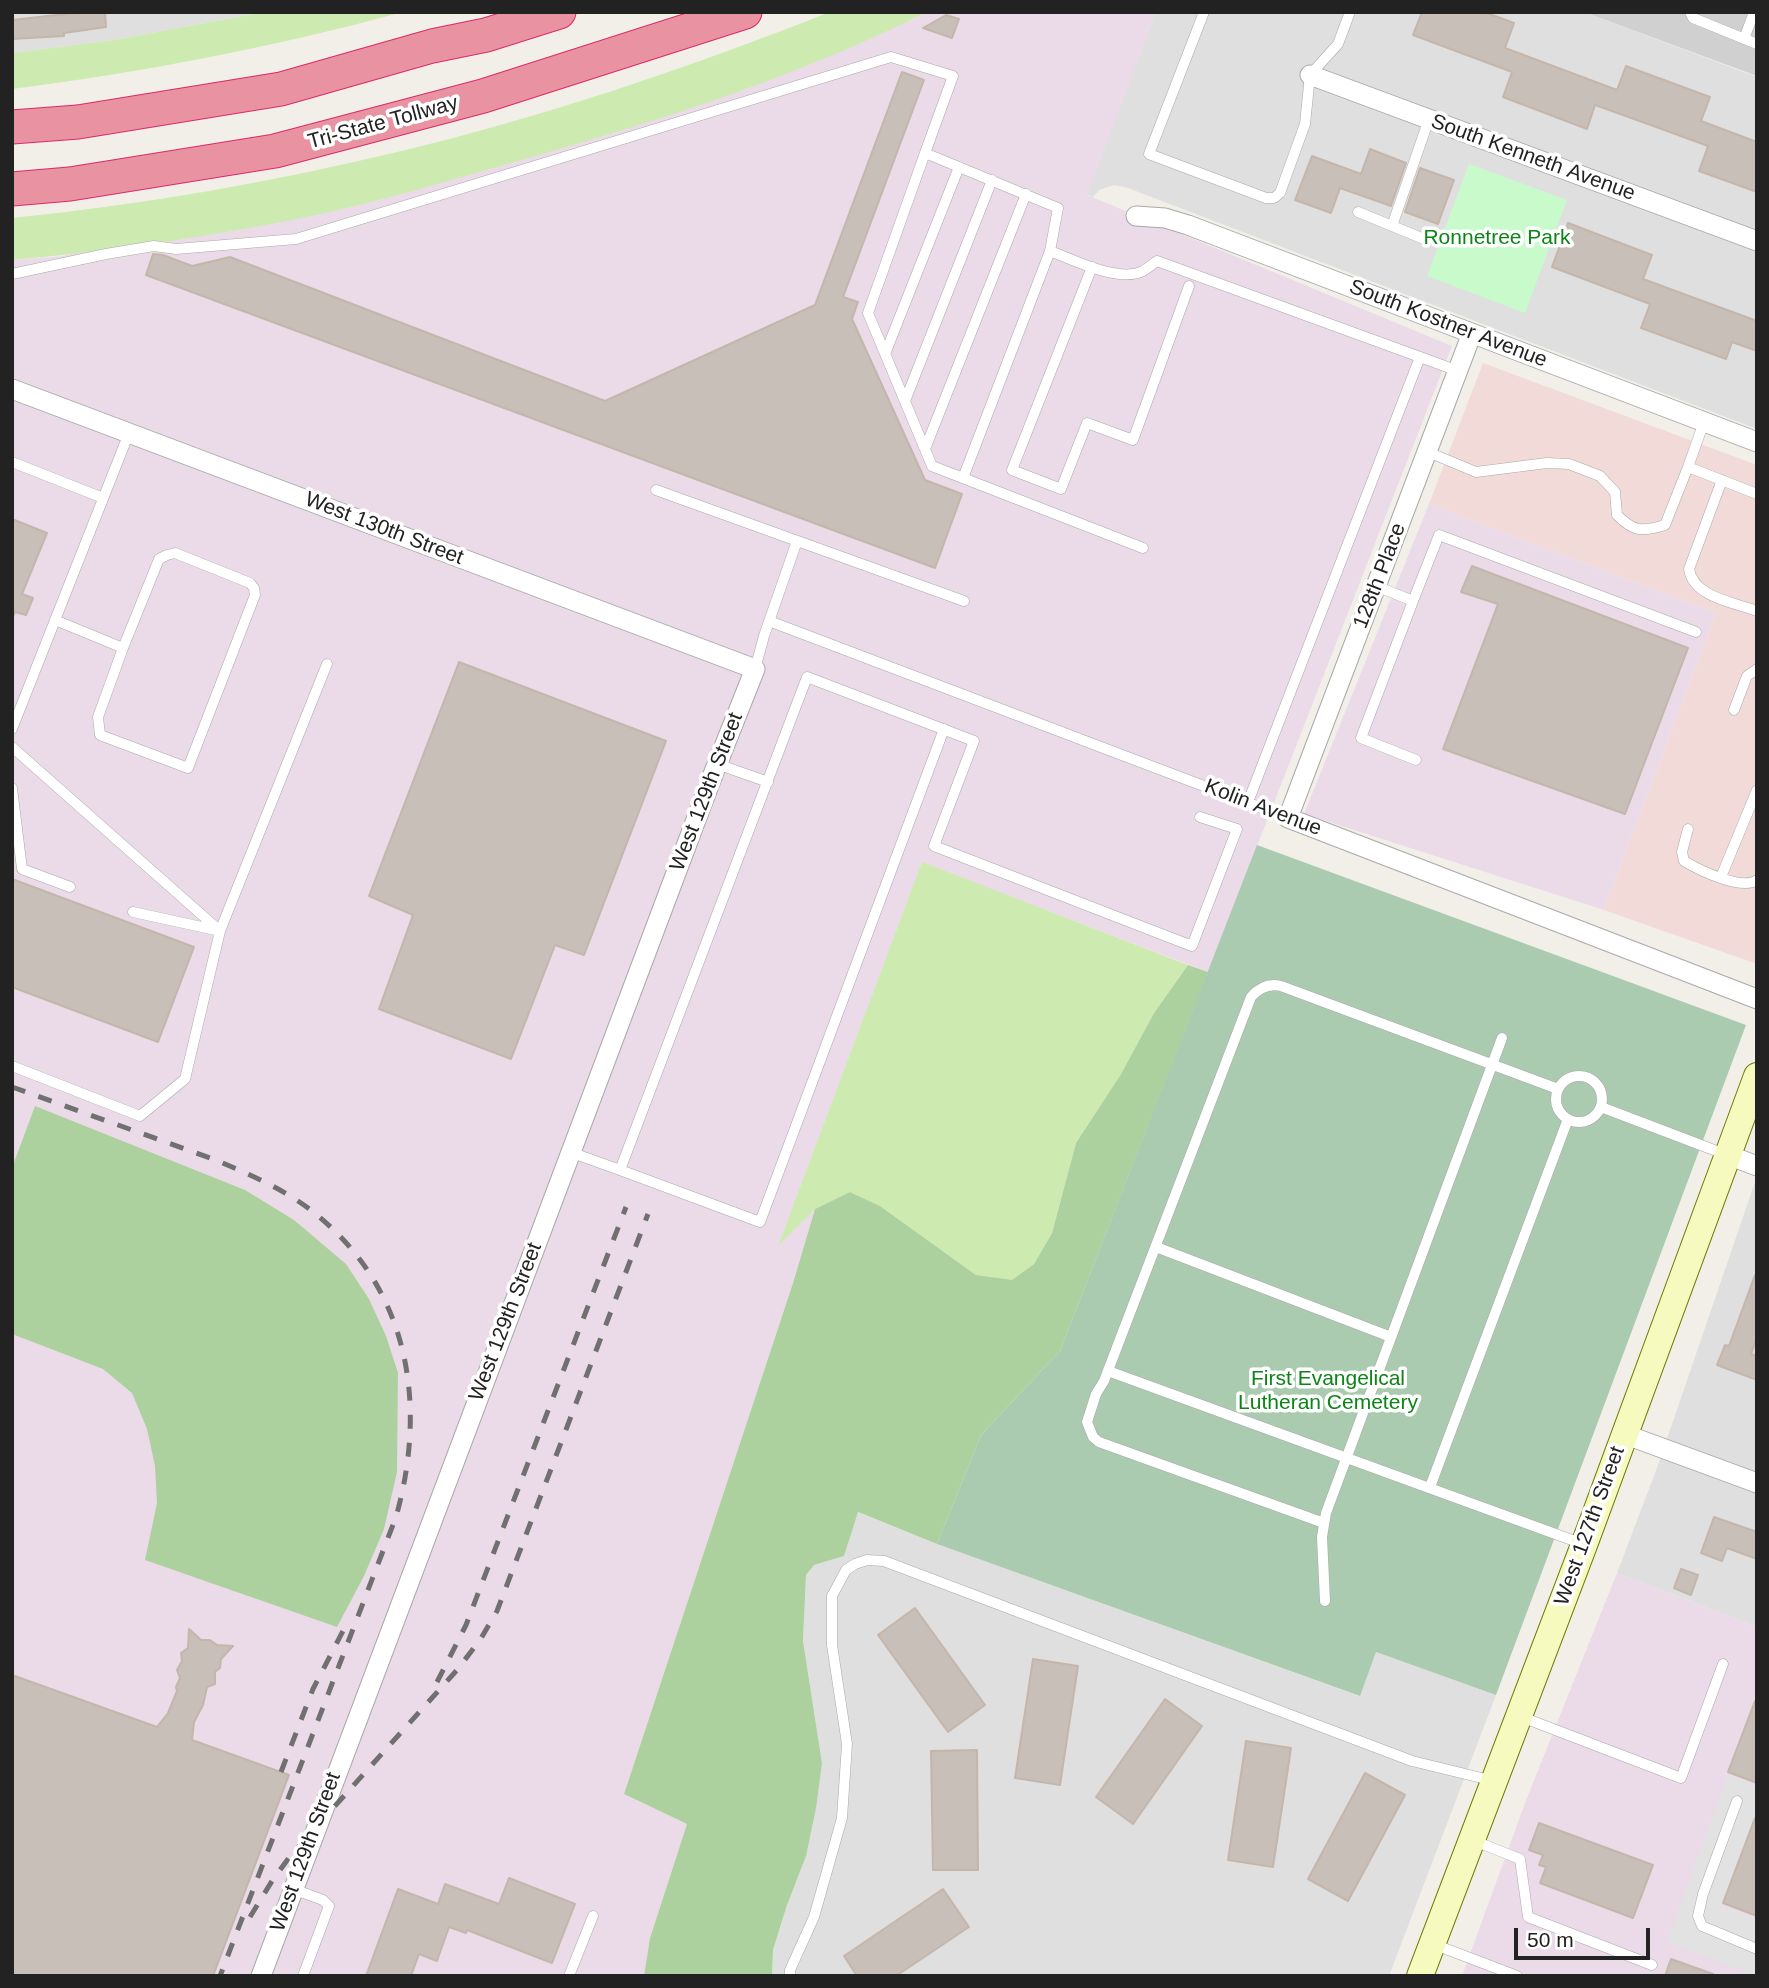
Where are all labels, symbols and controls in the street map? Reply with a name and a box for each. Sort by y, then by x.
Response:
street label: Tri-State Tollway [305,91,461,155]
street label: South Kenneth Avenue [1427,109,1639,207]
park label: Ronnetree Park [1423,225,1571,251]
street label: South Kostner Avenue [1346,275,1550,373]
street label: West 130th Street [301,487,467,571]
street label: 128th Place [1348,520,1412,632]
street label: West 129th Street [665,709,749,875]
street label: Kolin Avenue [1201,774,1325,842]
street label: West 129th Street [464,1239,548,1405]
park label: First Evangelical Lutheran Cemetery [1238,1366,1418,1416]
street label: West 127th Street [1549,1443,1631,1609]
street label: West 129th Street [265,1769,347,1935]
scale bar [1517,1914,1654,1958]
text: 50 m [1527,1928,1574,1951]

